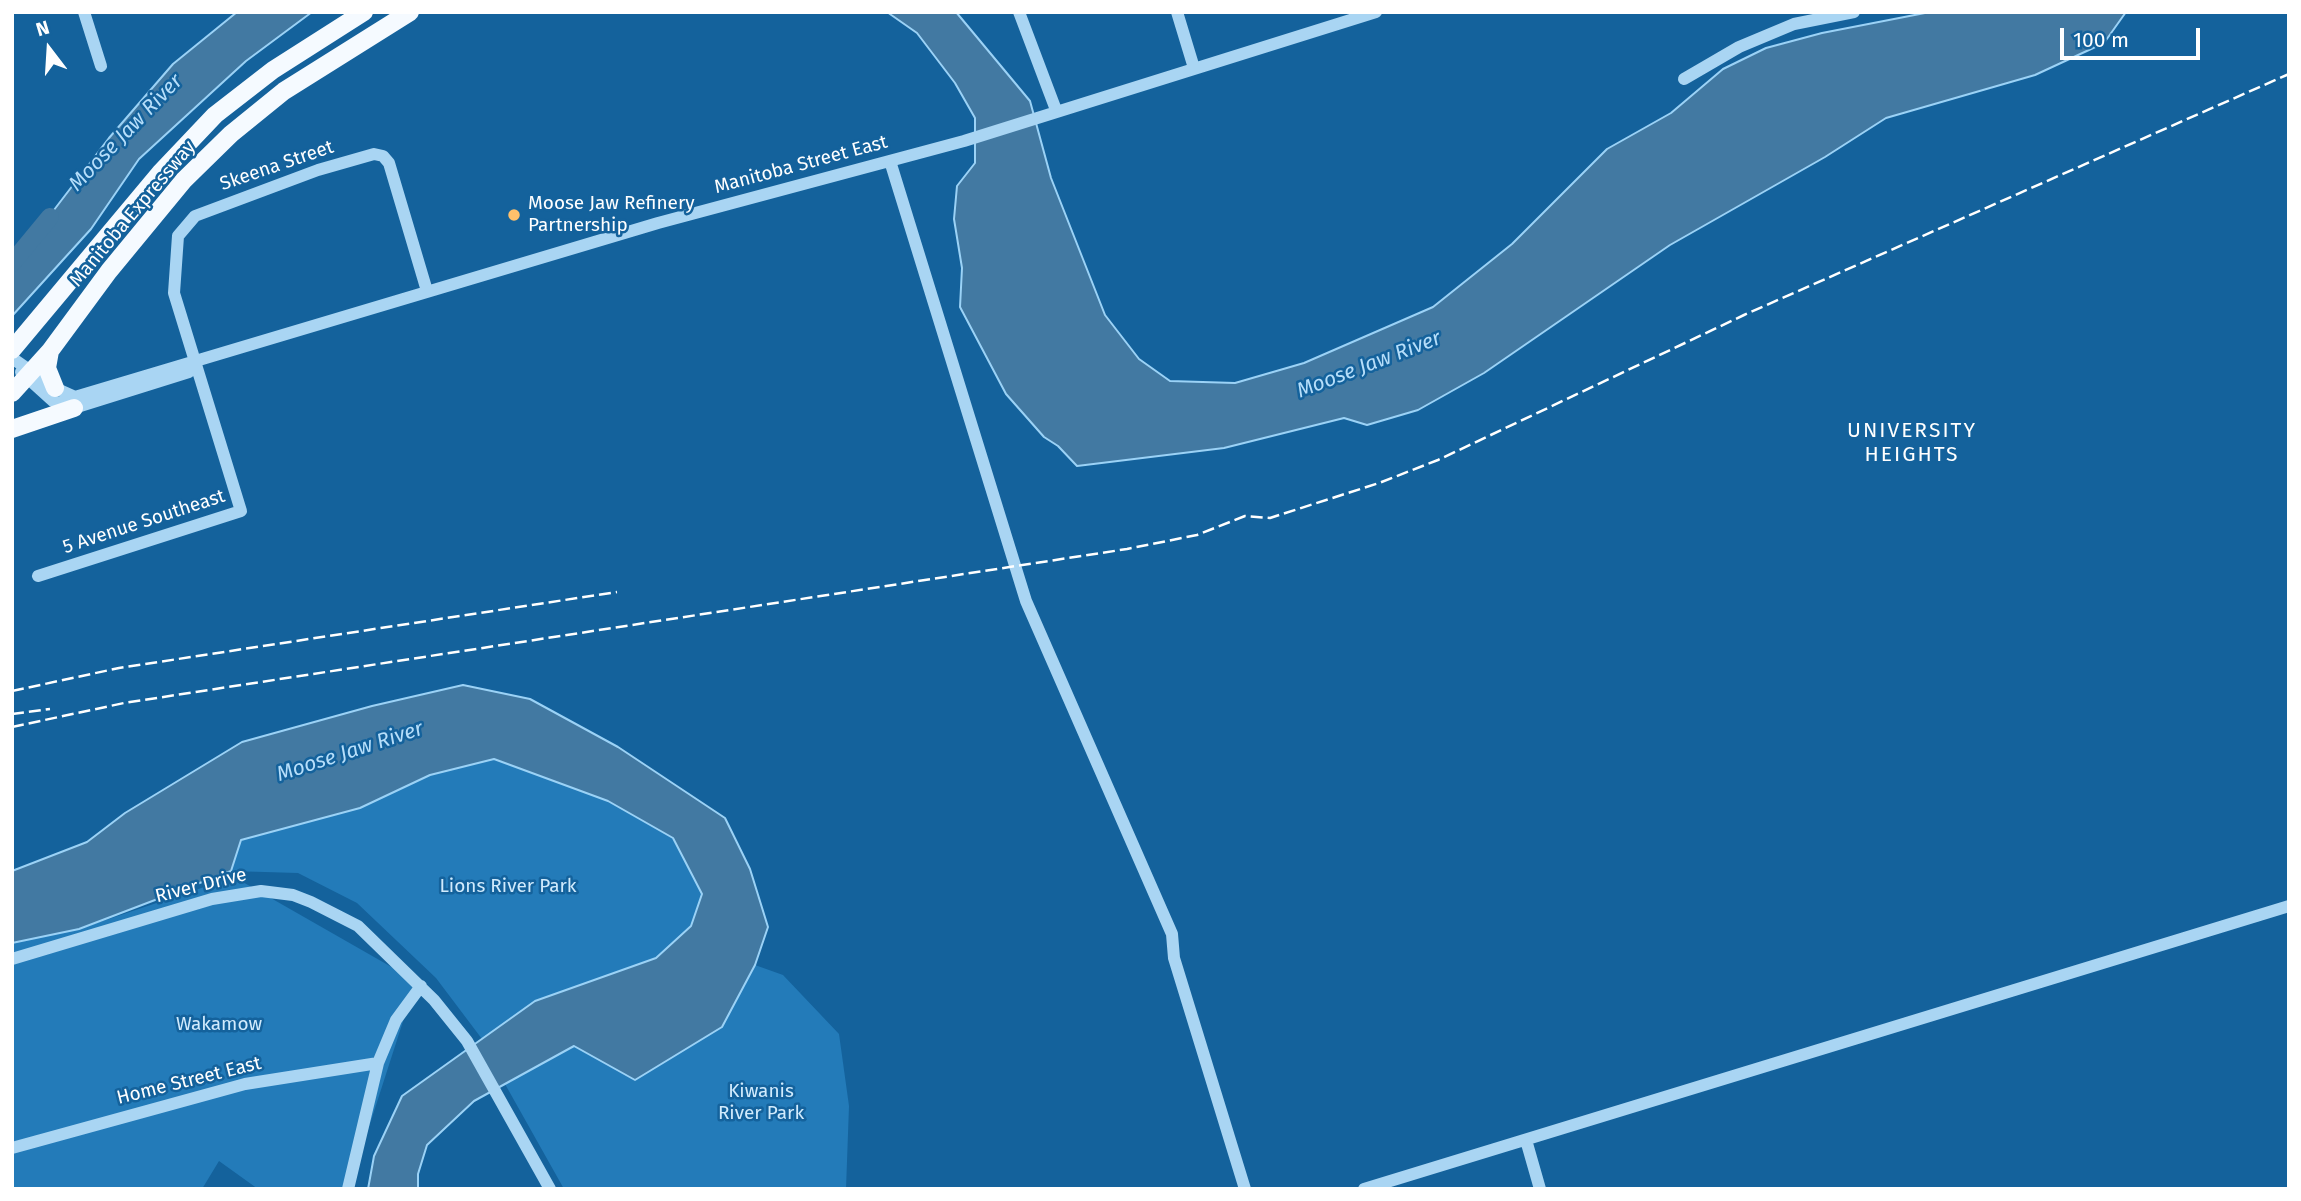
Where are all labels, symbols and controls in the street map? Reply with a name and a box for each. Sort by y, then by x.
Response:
north arrow [14,14,84,84]
scale bar [2063,14,2203,58]
text: N [33,16,52,41]
text: 100 m [2073,27,2129,53]
water label: Moose Jaw River [64,69,188,197]
street label: Manitoba Street East [712,131,890,199]
street label: Manitoba Expressway [65,136,201,292]
street label: Skeena Street [217,136,337,196]
place label: Moose Jaw Refinery Partnership [528,193,695,237]
marker: Moose Jaw Refinery Partnership [506,207,522,223]
water label: Moose Jaw River [1293,326,1445,404]
district label: UNIVERSITY HEIGHTS [1848,418,1976,468]
street label: 5 Avenue Southeast [60,485,228,559]
water label: Moose Jaw River [274,716,426,788]
street label: River Drive [153,864,249,908]
park label: Lions River Park [439,876,577,898]
park label: Wakamow [176,1014,262,1036]
street label: Home Street East [114,1052,264,1110]
park label: Kiwanis River Park [718,1081,804,1125]

